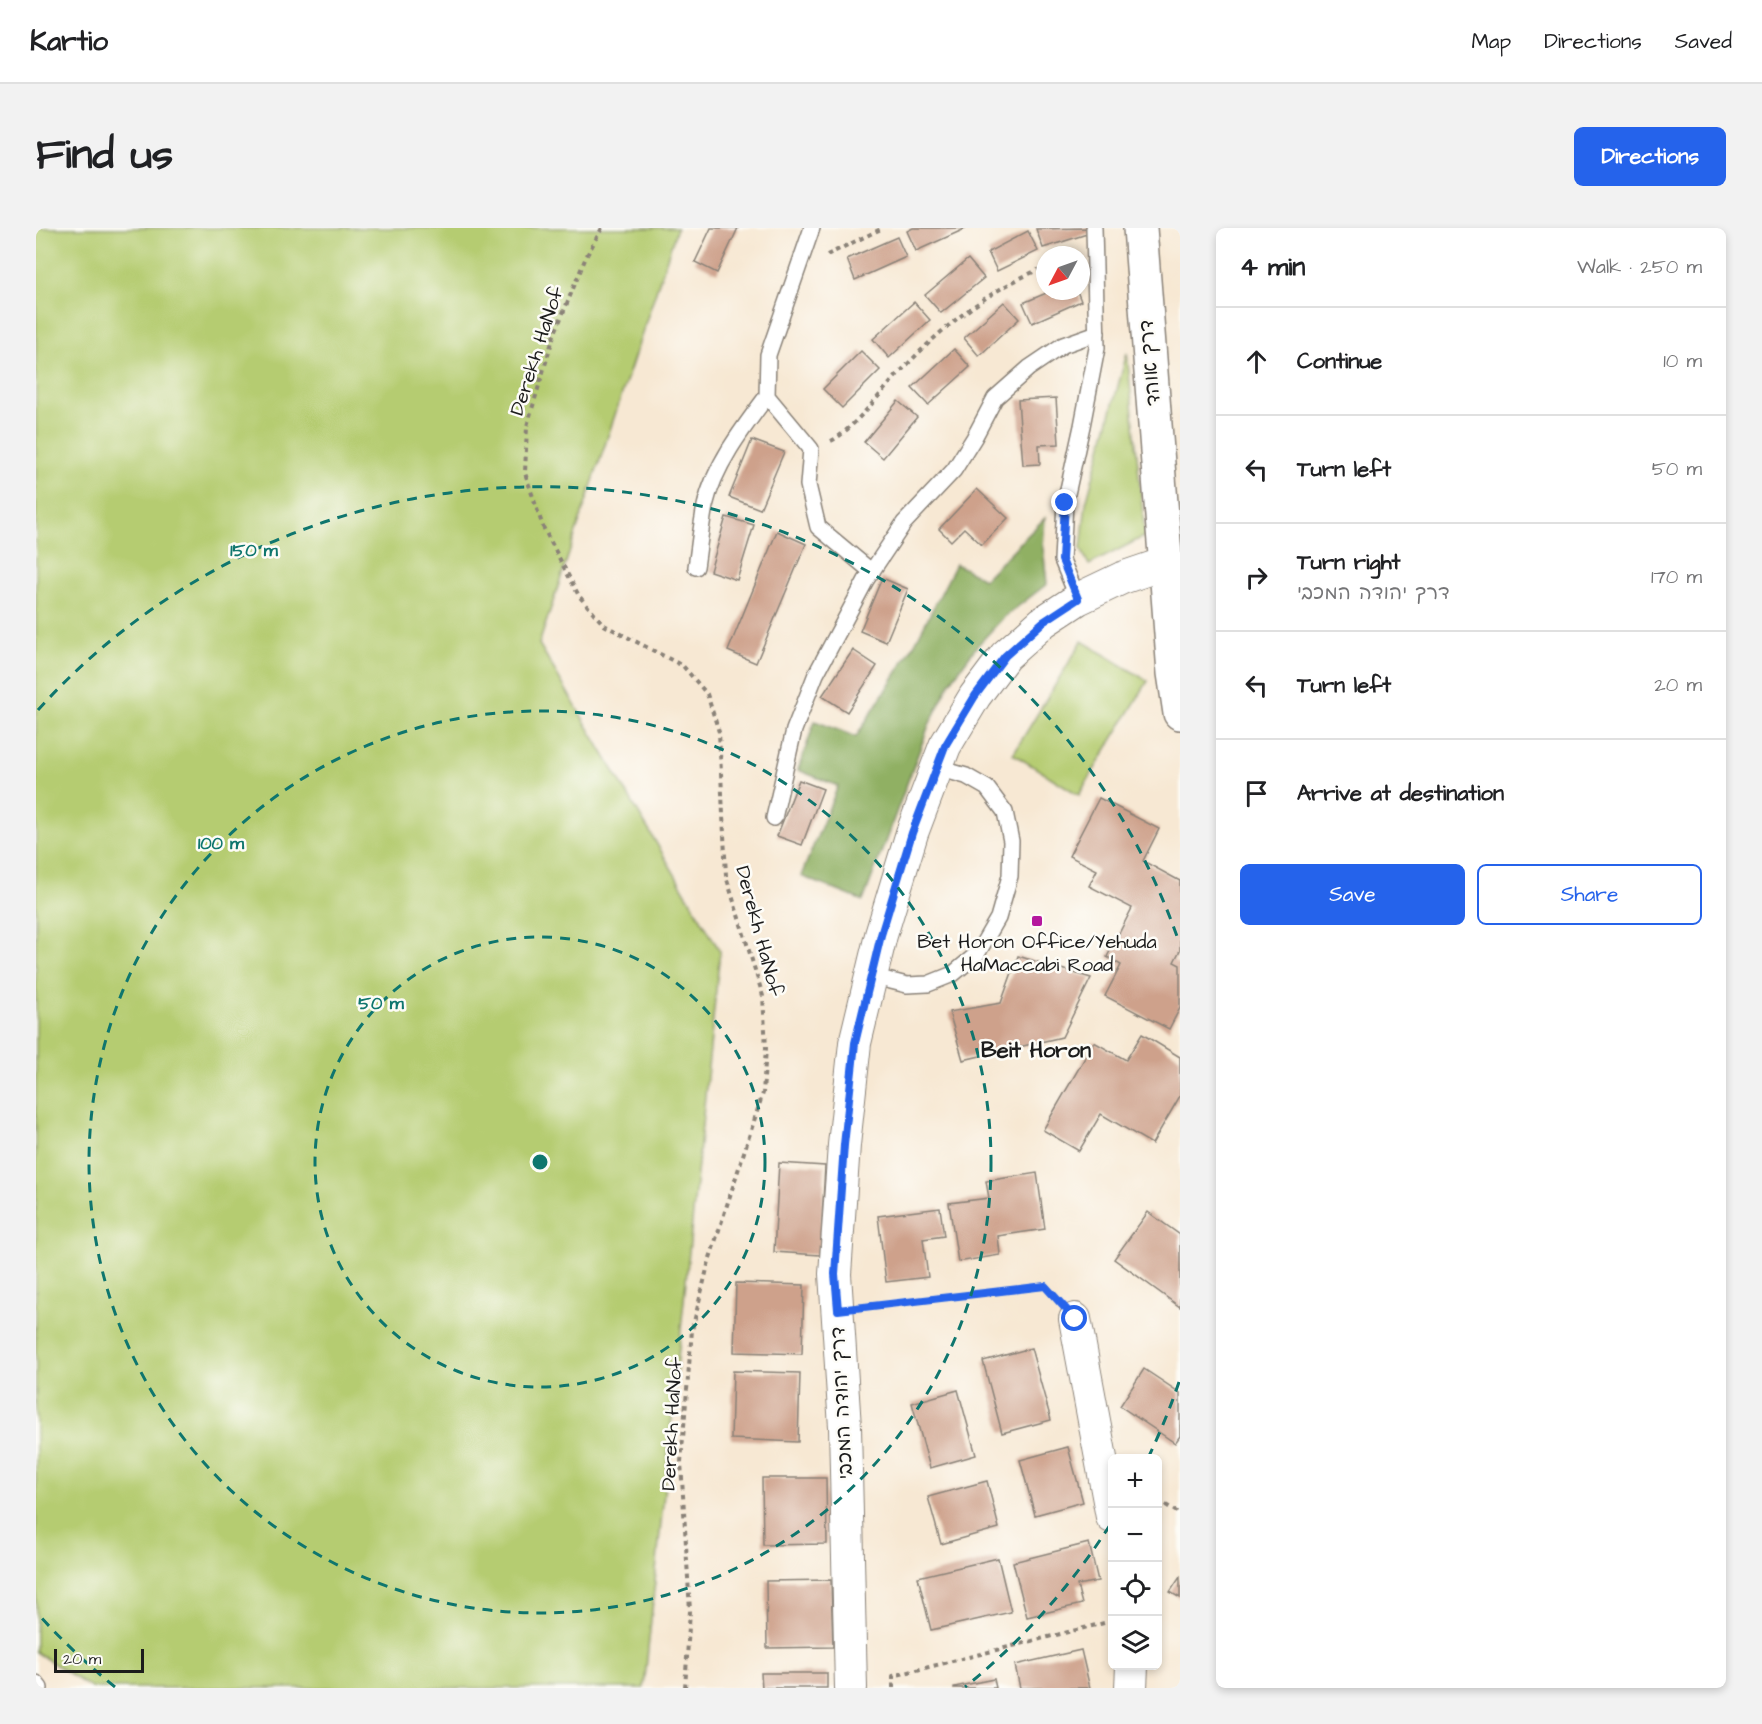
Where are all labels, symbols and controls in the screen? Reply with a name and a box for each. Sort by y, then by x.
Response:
text: Kartio [30,22,108,61]
text: Map [1471,27,1511,56]
text: Directions [1544,27,1642,56]
text: Saved [1675,27,1732,56]
text: Find us [36,127,173,185]
button: Directions [1574,127,1726,186]
north arrow [1036,246,1090,300]
text: 4 min [1240,249,1305,285]
text: Walk · 250 m [1577,253,1702,281]
street label: Derekh HaNof [503,283,571,419]
street label: דרך אוהד [1132,319,1168,407]
icon: ahead [1240,345,1273,378]
text: Continue [1297,346,1382,377]
text: 10 m [1663,347,1702,375]
icon: left [1240,453,1273,486]
text: Turn left [1297,454,1391,485]
text: 50 m [1652,455,1702,483]
route end [1051,489,1077,515]
text: 150 m [230,538,279,563]
text: Turn right [1297,547,1400,578]
icon: right [1240,561,1273,594]
text: 170 m [1651,563,1702,591]
text: דרך יהודה המכבי [1297,579,1450,607]
icon: left [1240,669,1273,702]
text: Turn left [1297,670,1391,701]
text: 20 m [1654,671,1702,699]
icon: arrive [1240,777,1273,810]
text: Arrive at destination [1297,778,1504,809]
text: 100 m [198,831,245,856]
street label: Derekh HaNof [728,863,790,999]
button: Save [1240,864,1465,925]
button: Share [1477,864,1702,925]
marker: Bet Horon Office/Yehuda HaMaccabi Road [1030,914,1044,928]
place label: Bet Horon Office/Yehuda HaMaccabi Road [917,928,1157,979]
text: 50 m [358,991,405,1016]
district label: Beit Horon [981,1035,1091,1066]
centre of rings [530,1152,550,1172]
route start [1061,1305,1087,1331]
street label: דרך יהודה המכבי [824,1326,860,1480]
street label: Derekh HaNof [655,1356,689,1492]
map controls [1108,1454,1162,1670]
button: + [1108,1454,1162,1508]
button: − [1108,1508,1162,1562]
button: locate [1108,1562,1162,1616]
button: layers [1108,1616,1162,1670]
scale bar [54,1646,144,1674]
text: 20 m [63,1648,101,1670]

